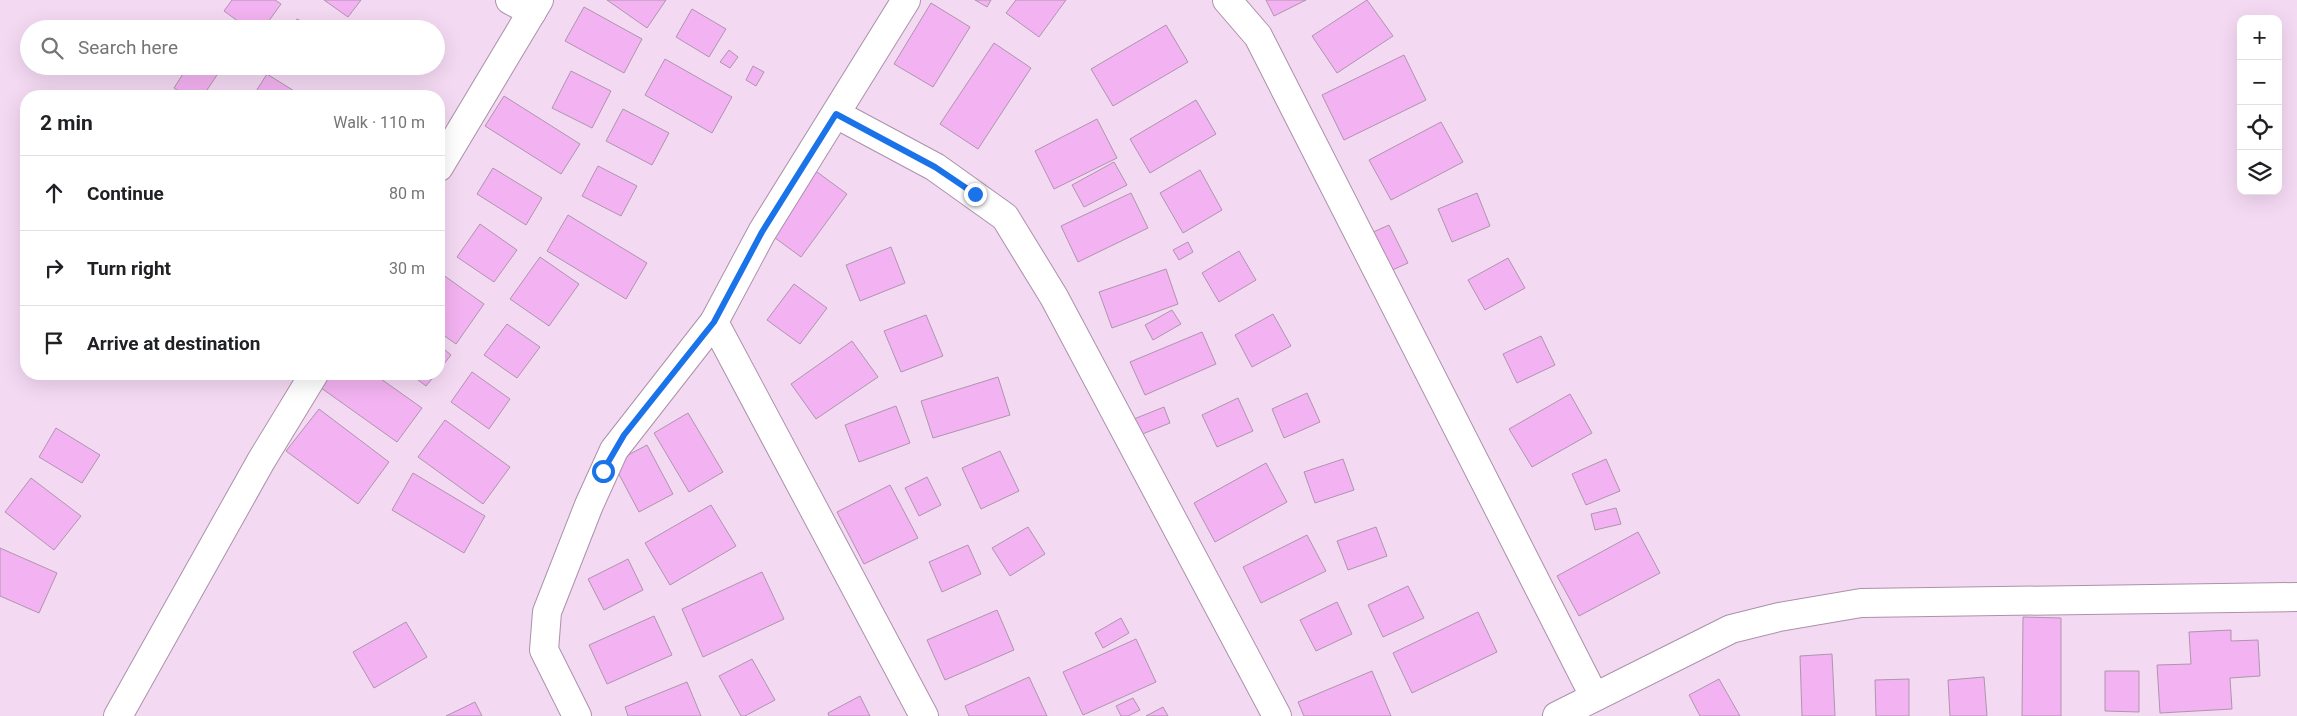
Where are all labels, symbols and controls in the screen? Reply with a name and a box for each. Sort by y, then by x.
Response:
map controls [2237,15,2282,195]
button: + [2237,15,2282,60]
search box [20,20,445,75]
icon: search [38,34,66,62]
text: Search here [78,36,178,59]
button: − [2237,60,2282,105]
button: locate [2237,105,2282,150]
text: 2 min [40,111,93,135]
text: Walk · 110 m [333,113,425,132]
button: layers [2237,150,2282,195]
icon: ahead [40,179,68,207]
text: Continue [87,182,164,205]
route end [964,183,987,206]
text: 80 m [389,184,425,203]
icon: right [40,254,68,282]
text: Turn right [87,257,171,280]
text: 30 m [389,259,425,278]
icon: arrive [40,329,68,357]
text: Arrive at destination [87,332,260,355]
route start [592,460,615,483]

